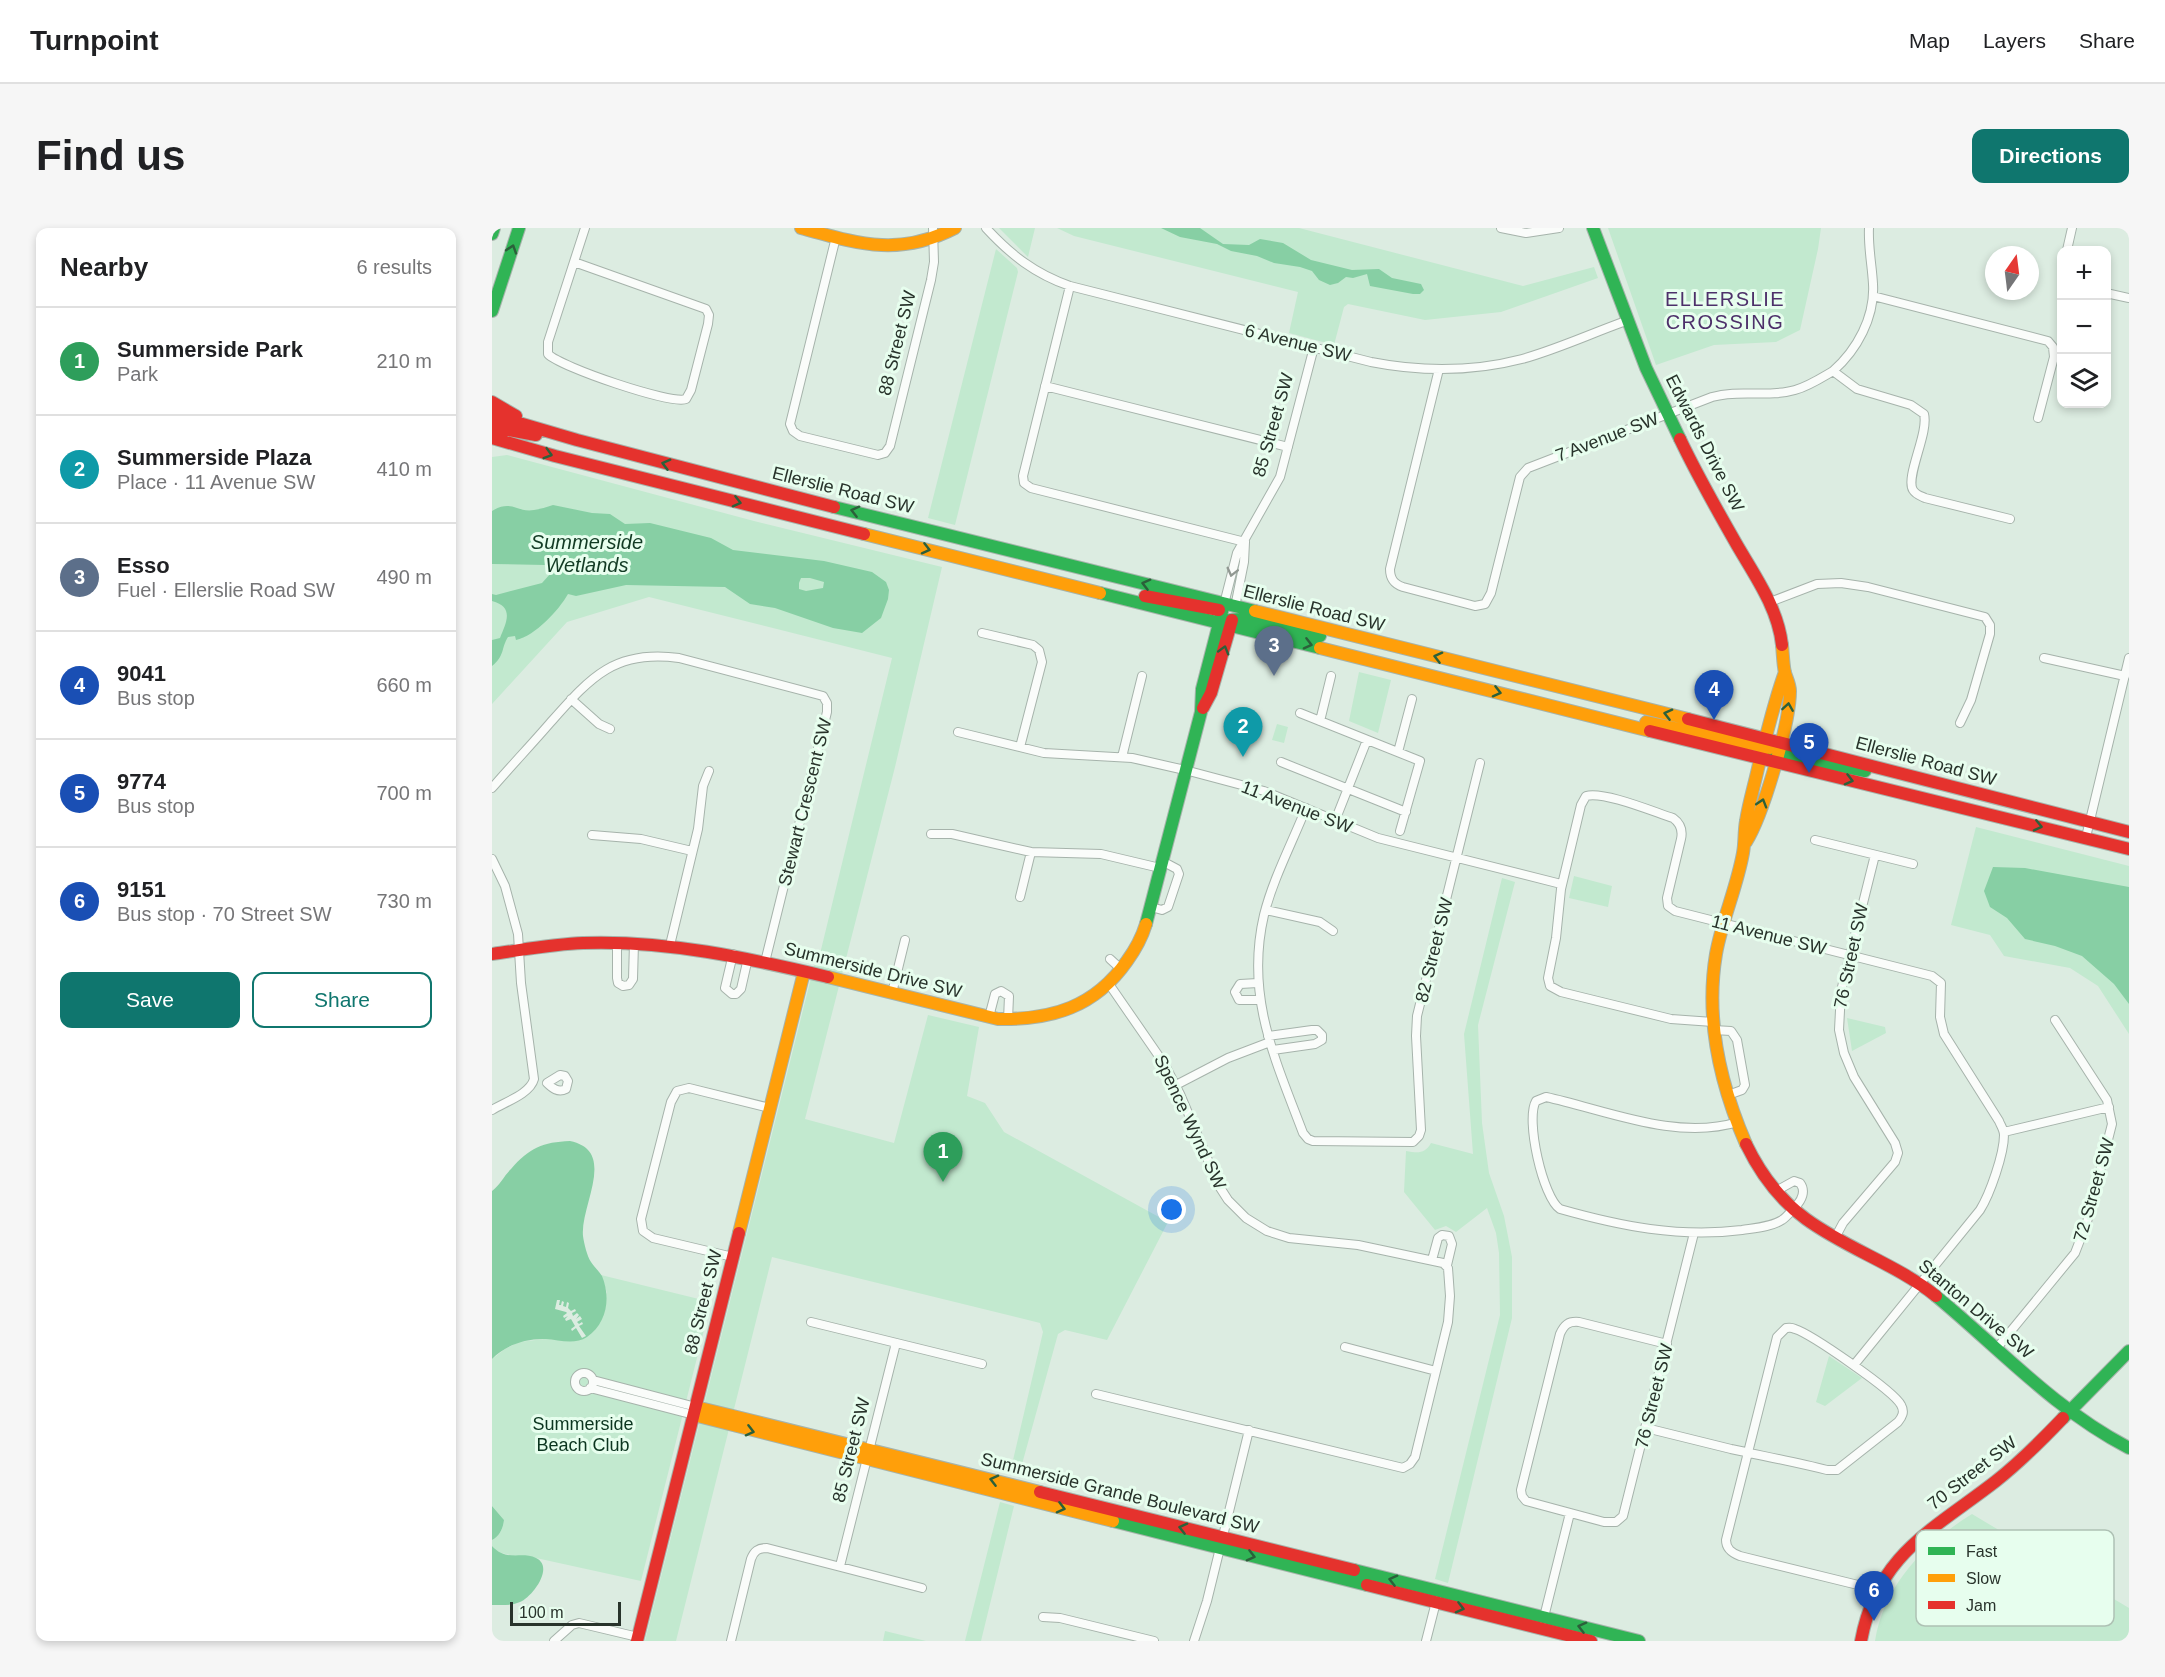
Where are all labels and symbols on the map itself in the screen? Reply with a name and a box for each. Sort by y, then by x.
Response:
one-way arrow [505,244,517,255]
north arrow [1985,246,2039,300]
district label: ELLERSLIE CROSSING [1665,288,1785,333]
street label: 88 Street SW [874,289,920,397]
street label: 6 Avenue SW [1243,320,1353,366]
street label: 85 Street SW [1249,371,1297,479]
street label: Edwards Drive SW [1662,371,1748,515]
street label: 7 Avenue SW [1553,408,1661,466]
one-way arrow [542,447,553,459]
one-way arrow [661,459,672,471]
street label: Ellerslie Road SW [770,463,916,517]
one-way arrow [732,494,742,507]
one-way arrow [851,506,861,519]
water label: Summerside Wetlands [531,531,643,576]
one-way arrow [921,542,931,555]
one-way arrow [1226,567,1239,577]
one-way arrow [1142,579,1152,592]
street label: Ellerslie Road SW [1241,581,1387,635]
pin: 3 [1254,626,1294,676]
one-way arrow [1302,637,1312,650]
one-way arrow [1217,645,1229,655]
one-way arrow [1433,651,1443,664]
pin: 4 [1694,670,1734,720]
one-way arrow [1491,685,1501,698]
one-way arrow [1782,702,1794,712]
pin: 2 [1224,708,1263,757]
one-way arrow [1663,708,1673,721]
street label: Stewart Crescent SW [774,716,836,888]
pin: 5 [1790,724,1828,773]
street label: Ellerslie Road SW [1853,733,1999,789]
one-way arrow [1843,773,1854,785]
street label: 11 Avenue SW [1239,777,1355,837]
one-way arrow [1755,799,1767,809]
one-way arrow [2033,819,2043,832]
street label: 82 Street SW [1411,896,1457,1004]
street label: 76 Street SW [1830,902,1872,1010]
street label: 11 Avenue SW [1710,911,1828,959]
street label: Summerside Drive SW [782,938,964,1002]
street label: Spence Wynd SW [1150,1052,1230,1192]
pin: 1 [924,1132,962,1182]
street label: 72 Street SW [2070,1136,2118,1244]
your location [1157,1195,1186,1224]
street label: 88 Street SW [680,1248,726,1356]
street label: Stanton Drive SW [1915,1255,2037,1363]
street label: 76 Street SW [1631,1342,1677,1450]
street label: 85 Street SW [828,1396,874,1504]
park label: Summerside Beach Club [532,1414,634,1455]
one-way arrow [745,1423,755,1436]
street label: 70 Street SW [1924,1432,2020,1514]
street label: Summerside Grande Boulevard SW [979,1449,1261,1537]
one-way arrow [989,1475,999,1488]
one-way arrow [1056,1501,1066,1514]
one-way arrow [1178,1522,1188,1535]
legend [1916,1530,2114,1626]
text: Fast [1966,1543,1998,1560]
one-way arrow [1245,1548,1255,1561]
text: Slow [1966,1570,2001,1587]
pin: 6 [1854,1572,1894,1621]
one-way arrow [1388,1574,1398,1587]
text: Jam [1966,1597,1996,1614]
scale bar [510,1599,621,1626]
one-way arrow [1455,1601,1465,1614]
one-way arrow [1577,1621,1587,1634]

